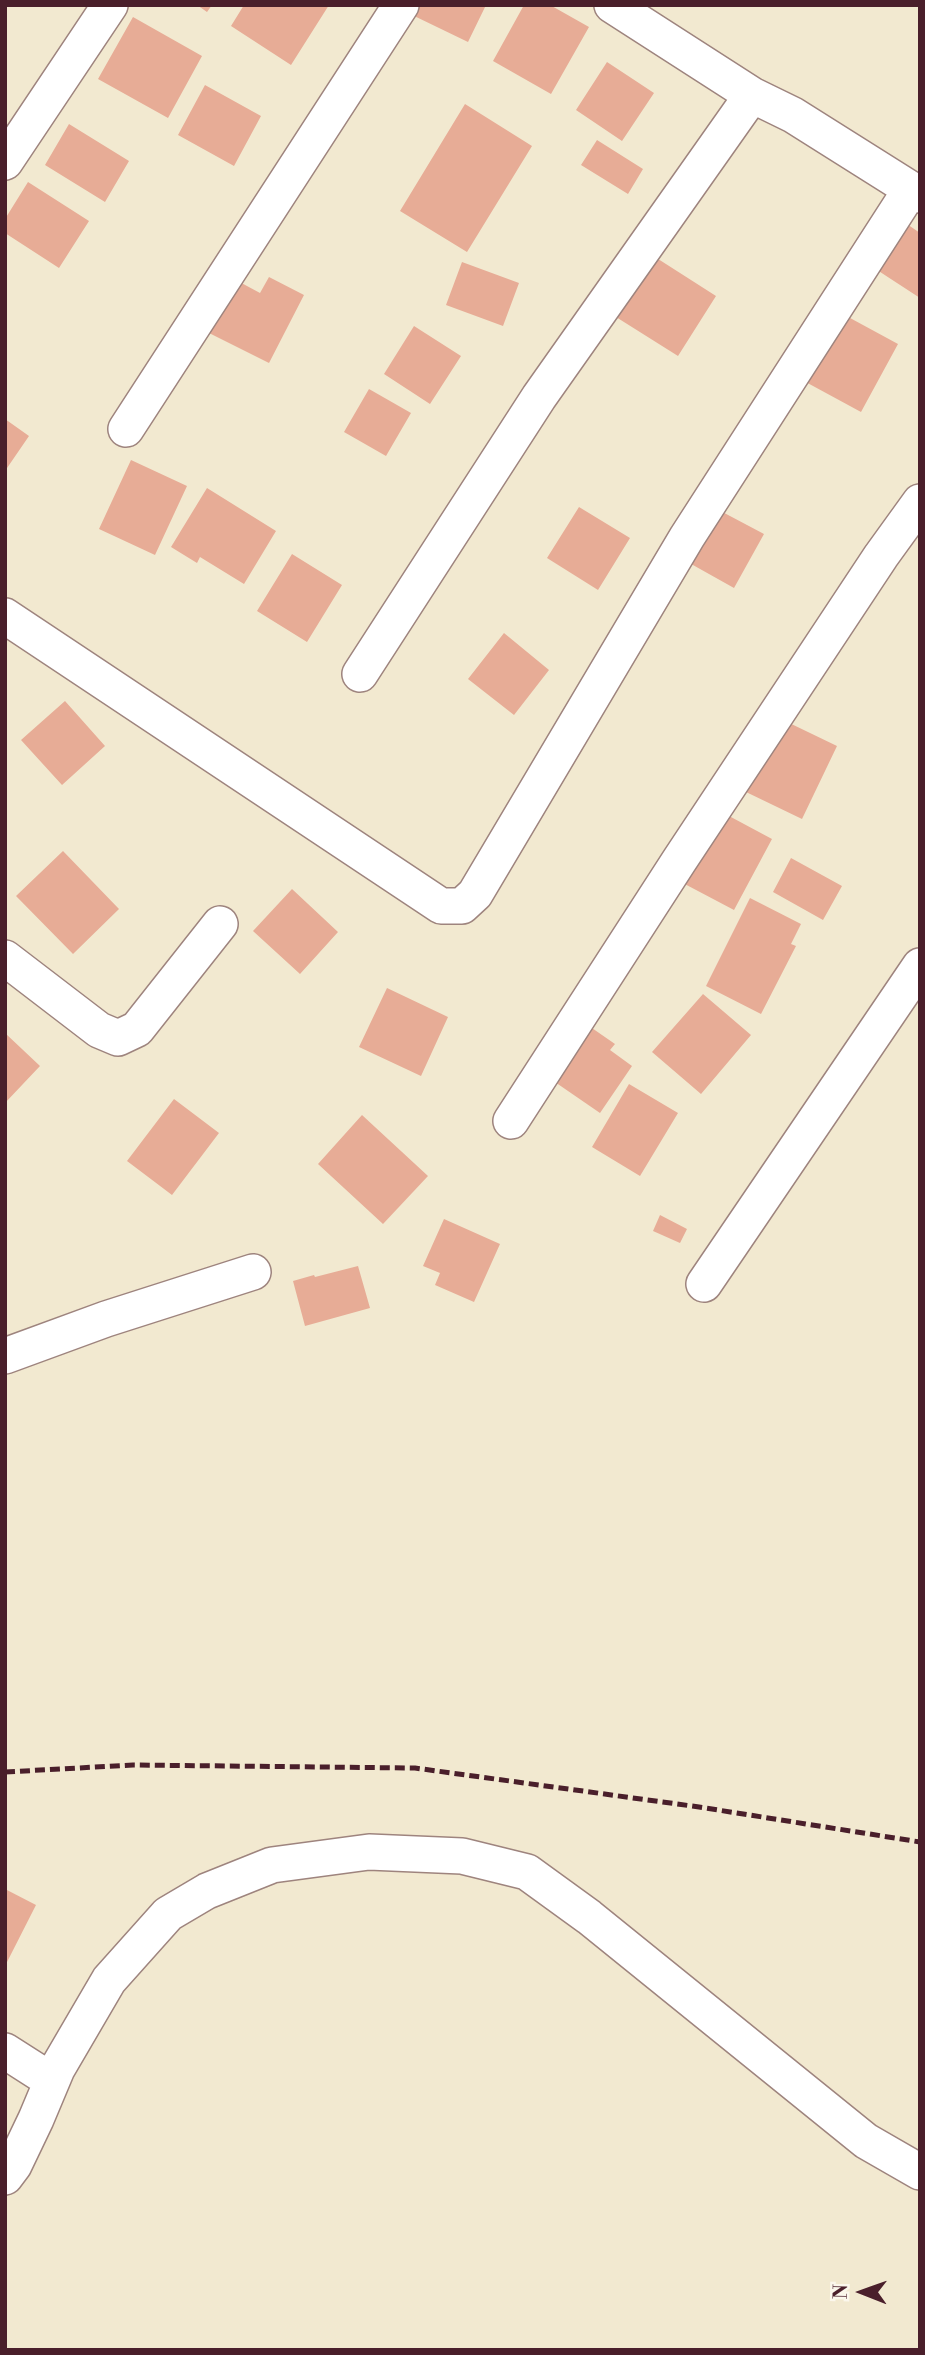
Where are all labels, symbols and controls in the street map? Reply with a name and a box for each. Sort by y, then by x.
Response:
north arrow [827,2257,897,2327]
text: N [829,2284,853,2299]

